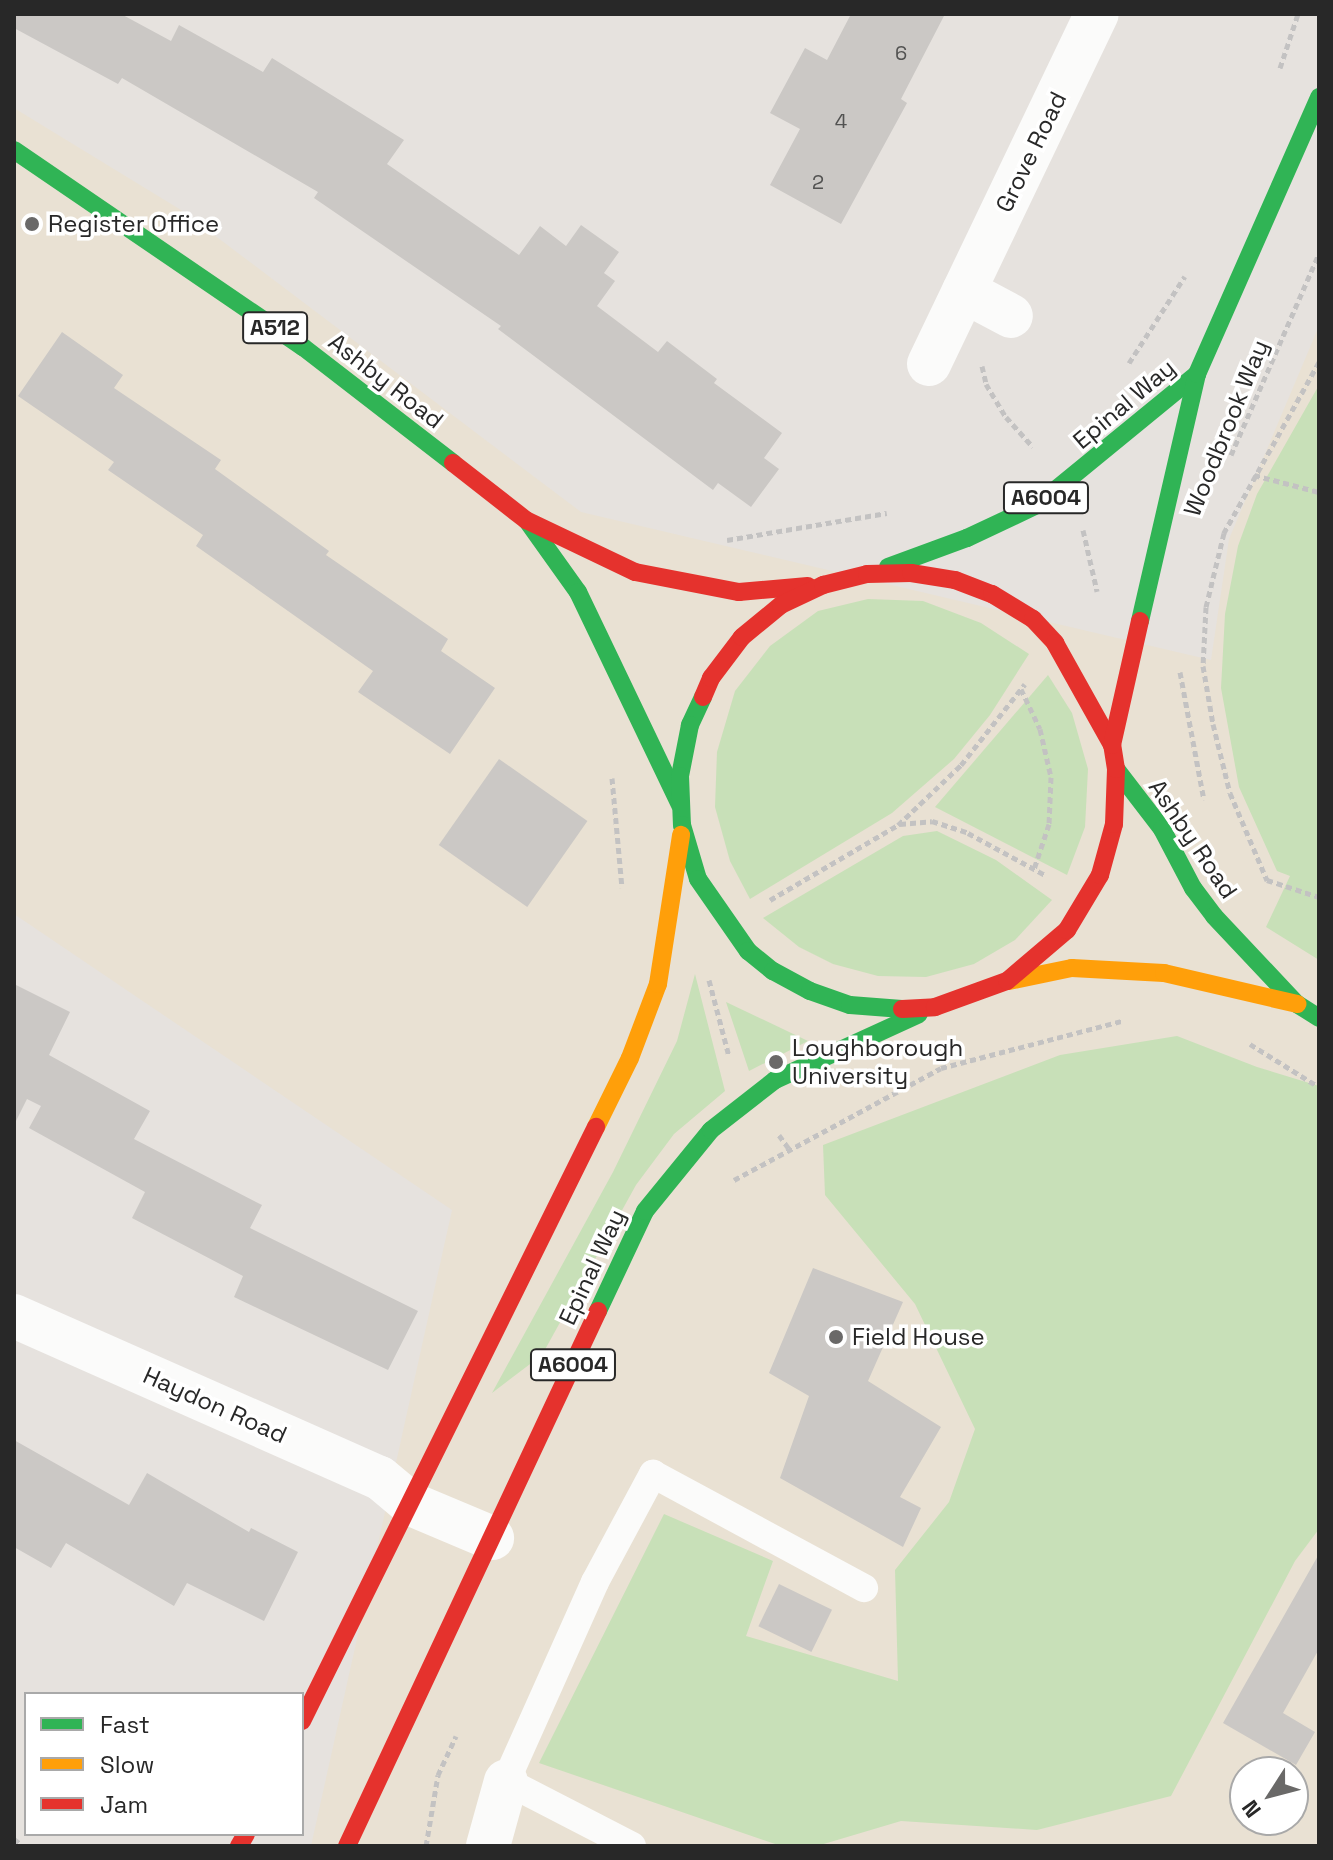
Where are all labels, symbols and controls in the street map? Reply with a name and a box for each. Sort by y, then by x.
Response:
house number: 6 [895,41,907,65]
street label: Grove Road [989,87,1073,217]
house number: 4 [835,109,847,133]
house number: 2 [812,170,824,194]
place label: Register Office [48,210,219,238]
marker: Register Office [23,215,41,233]
road number: A512 [241,310,309,346]
street label: Ashby Road [323,327,449,435]
street label: Woodbrook Way [1178,336,1274,520]
street label: Epinal Way [1067,353,1181,455]
road number: A6004 [1002,480,1090,516]
street label: Ashby Road [1143,774,1243,904]
place label: Loughborough University [792,1034,963,1090]
marker: Loughborough University [767,1053,785,1071]
street label: Epinal Way [553,1205,631,1329]
place label: Field House [852,1323,985,1351]
marker: Field House [827,1328,845,1346]
road number: A6004 [529,1347,617,1383]
street label: Haydon Road [139,1361,291,1449]
legend [24,1692,304,1836]
text: Fast [100,1709,150,1740]
text: Slow [100,1749,154,1780]
north arrow [1229,1756,1309,1836]
text: Jam [100,1789,148,1820]
text: N [1236,1795,1267,1823]

